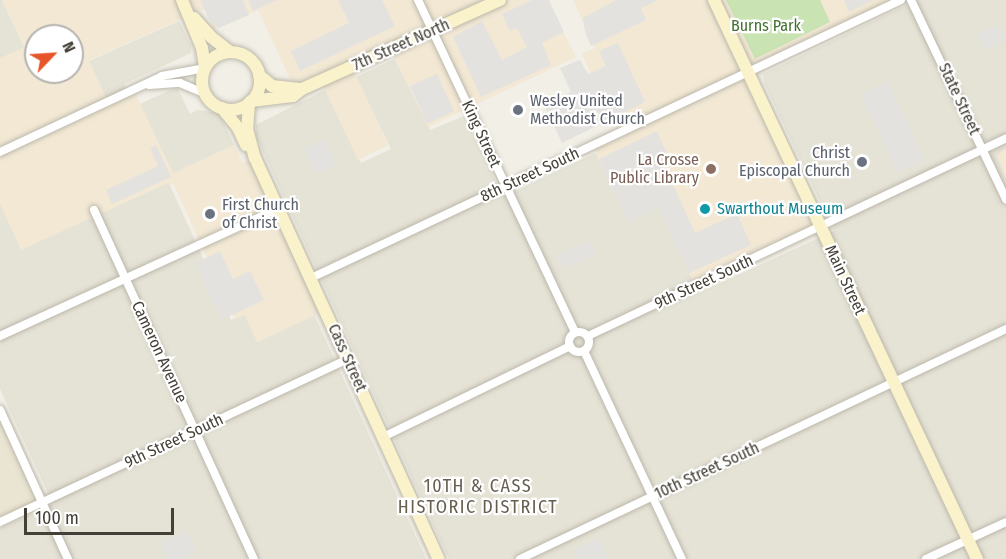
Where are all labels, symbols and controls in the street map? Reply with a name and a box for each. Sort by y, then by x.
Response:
street label: 7th Street North [349,15,453,75]
park label: Burns Park [731,16,801,36]
north arrow [24,24,84,84]
text: N [58,39,80,55]
street label: State Street [934,60,984,138]
place label: Wesley United Methodist Church [530,91,645,129]
street label: King Street [457,98,505,170]
marker: Wesley United Methodist Church [511,103,525,117]
place label: Christ Episcopal Church [739,143,850,181]
street label: 8th Street South [477,144,583,206]
place label: La Crosse Public Library [610,150,699,188]
marker: Christ Episcopal Church [855,155,869,169]
marker: La Crosse Public Library [704,162,718,176]
place label: First Church of Christ [222,195,299,233]
place label: Swarthout Museum [717,199,843,219]
marker: Swarthout Museum [698,202,712,216]
marker: First Church of Christ [203,207,217,221]
street label: Main Street [820,242,870,318]
street label: 9th Street South [652,251,756,313]
street label: Cameron Avenue [127,298,191,406]
street label: Cass Street [324,321,370,395]
street label: 9th Street South [122,410,226,472]
street label: 10th Street South [652,438,762,504]
district label: 10TH & CASS HISTORIC DISTRICT [398,476,558,518]
scale bar [27,496,177,534]
text: 100 m [35,507,79,529]

